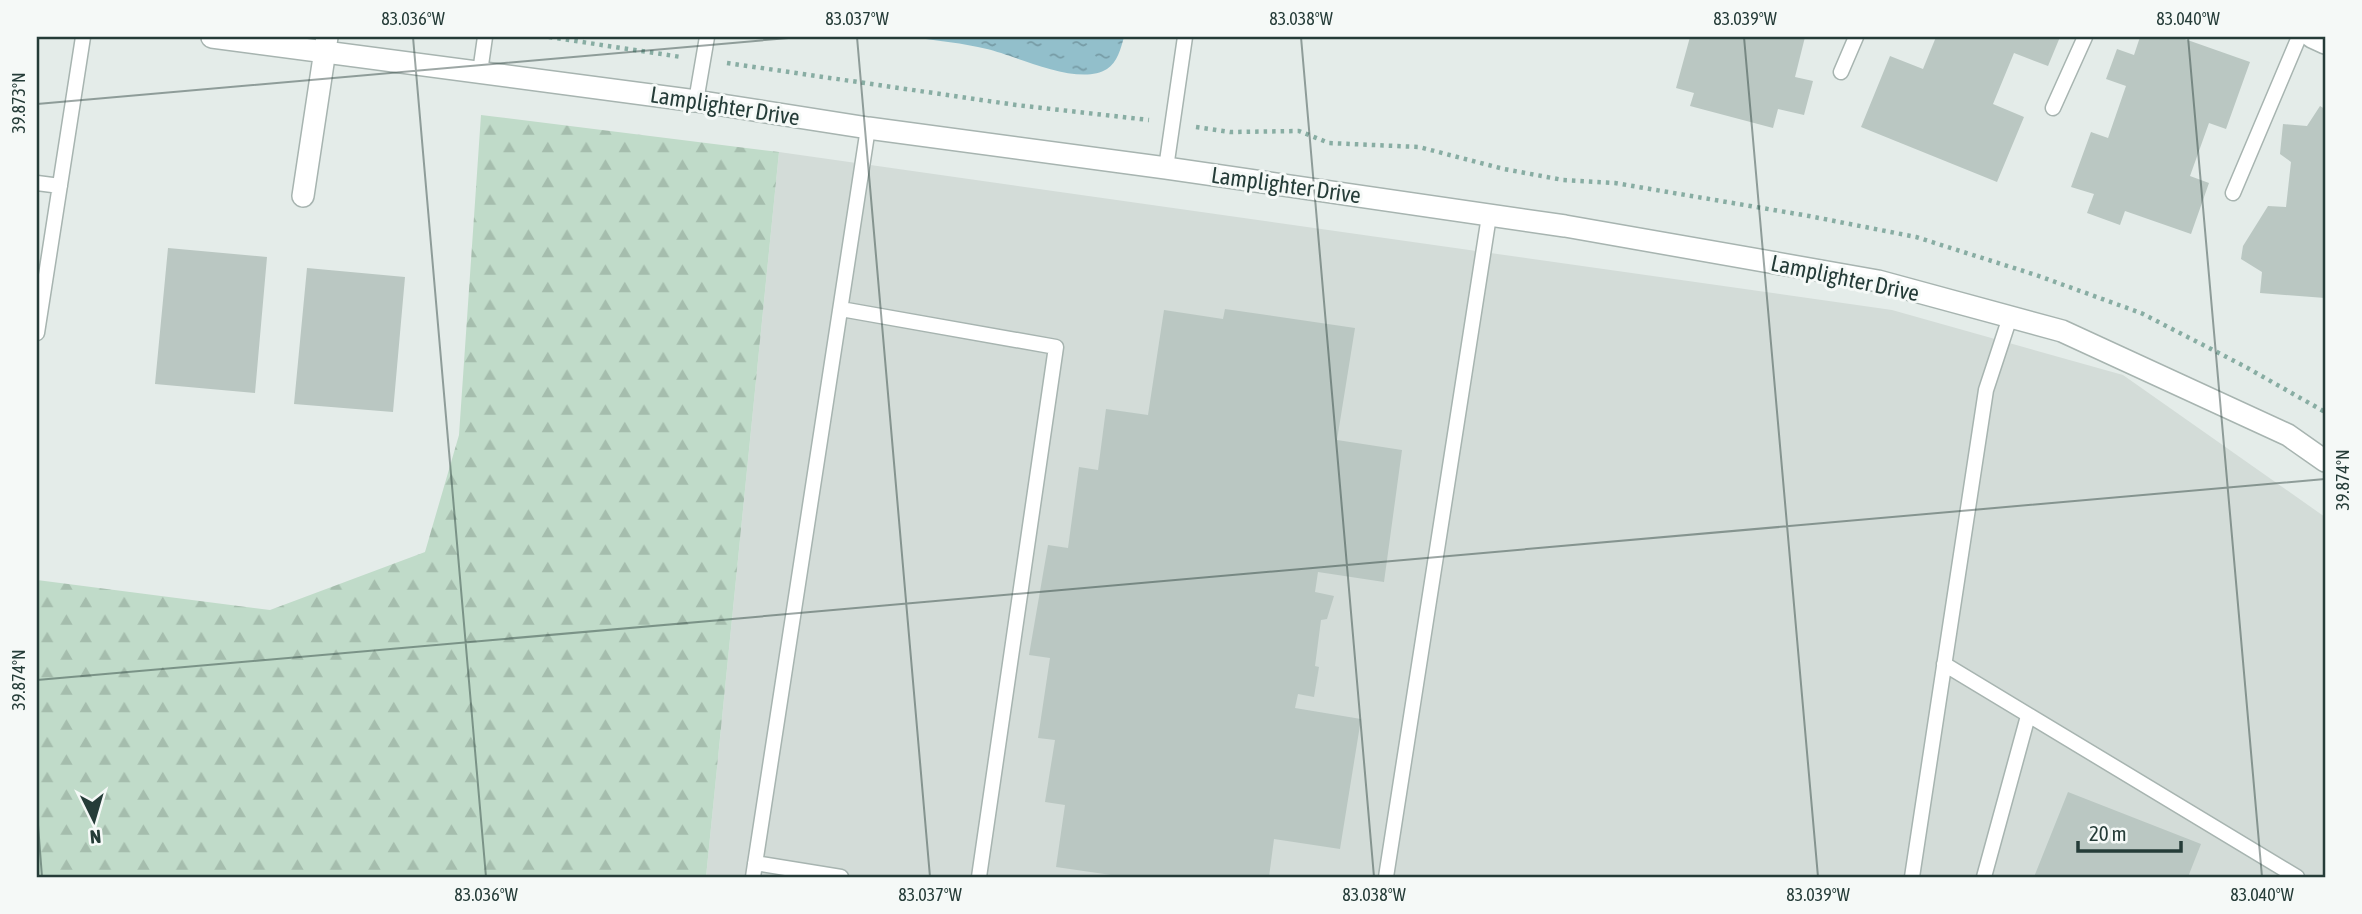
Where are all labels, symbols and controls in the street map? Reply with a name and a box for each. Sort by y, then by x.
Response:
text: 83.036°W [381,8,445,29]
text: 83.037°W [825,8,889,29]
text: 83.038°W [1269,8,1333,29]
text: 83.039°W [1713,8,1777,29]
text: 83.040°W [2156,8,2220,29]
text: 39.873°N [8,72,29,134]
street label: Lamplighter Drive [648,81,802,131]
street label: Lamplighter Drive [1209,162,1363,208]
street label: Lamplighter Drive [1768,250,1922,306]
text: 39.874°N [2332,449,2353,511]
text: 39.874°N [8,649,29,711]
north arrow [60,785,130,855]
scale bar [2078,809,2182,853]
text: 20 m [2089,821,2127,845]
text: N [89,825,102,848]
text: 83.036°W [454,884,518,905]
text: 83.037°W [898,884,962,905]
text: 83.038°W [1342,884,1406,905]
text: 83.039°W [1786,884,1850,905]
text: 83.040°W [2230,884,2294,905]

